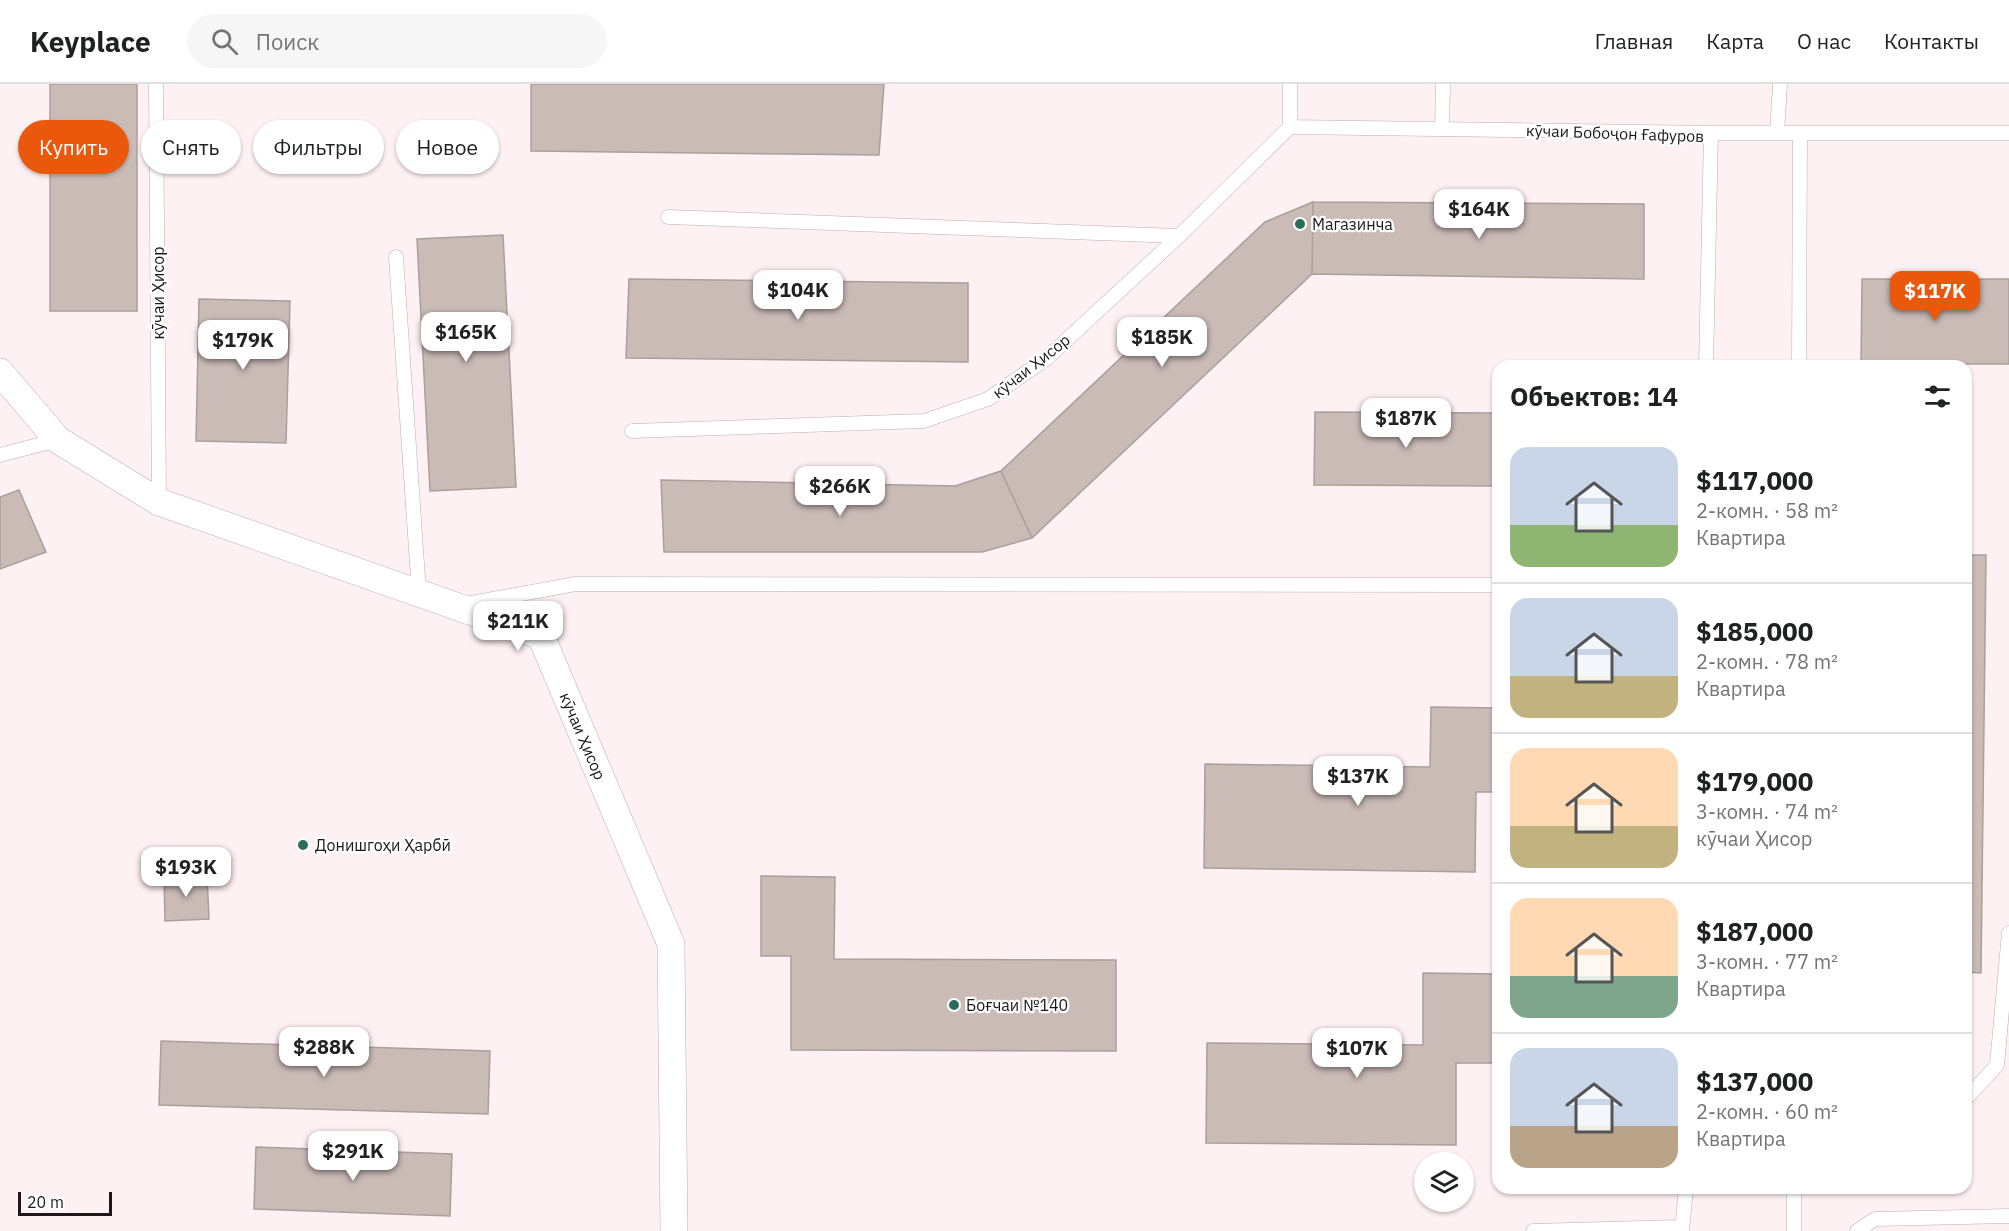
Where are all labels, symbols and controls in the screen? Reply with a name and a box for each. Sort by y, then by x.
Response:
search box [187,14,607,68]
text: Keyplace [30,23,151,60]
icon: search [208,25,241,58]
text: Поиск [256,27,319,56]
text: Главная [1595,27,1673,55]
text: Карта [1706,27,1764,55]
text: О нас [1797,27,1851,55]
text: Контакты [1884,27,1979,55]
chip: Купить [18,120,129,174]
chip: Снять [141,120,241,174]
chip: Фильтры [253,120,384,174]
chip: Новое [396,120,499,174]
street label: кӯчаи Бобоҷон Ғафуров [1525,120,1705,146]
pin: $164K [1437,189,1521,240]
text: $164K [1448,195,1510,222]
place label: Магазинча [1312,214,1393,234]
marker: Магазинча [1293,217,1307,231]
street label: кӯчаи Ҳисор [148,246,168,340]
pin: $104K [756,270,840,321]
pin: $117K [1893,271,1977,322]
text: $104K [767,276,829,303]
text: $117K [1904,277,1966,304]
pin: $165K [424,312,508,363]
pin: $185K [1120,317,1204,368]
text: $165K [435,318,497,345]
pin: $179K [201,320,285,371]
text: $185K [1131,323,1193,350]
text: $179K [212,326,274,353]
street label: кӯчаи Ҳисор [988,329,1074,403]
text: Объектов: 14 [1510,379,1678,413]
icon: filters [1921,380,1954,413]
pin: $187K [1364,398,1448,449]
text: $187K [1375,404,1437,431]
text: $117,000 [1696,463,1813,497]
pin: $266K [798,466,882,517]
icon: home [1558,471,1630,543]
text: $266K [809,472,871,499]
text: 2-комн. · 58 m² [1696,497,1838,524]
text: Квартира [1696,524,1786,551]
pin: $211K [476,601,560,652]
text: $211K [487,607,549,634]
text: $185,000 [1696,614,1813,648]
icon: home [1558,622,1630,694]
text: 2-комн. · 78 m² [1696,648,1838,675]
text: Квартира [1696,675,1786,702]
street label: кӯчаи Ҳисор [556,689,610,783]
pin: $137K [1316,756,1400,807]
text: $137K [1327,762,1389,789]
text: $179,000 [1696,764,1813,798]
icon: home [1558,772,1630,844]
text: 3-комн. · 74 m² [1696,798,1838,825]
text: кӯчаи Ҳисор [1696,825,1812,852]
place label: Донишгоҳи Ҳарбӣ [315,835,451,855]
marker: Донишгоҳи Ҳарбӣ [296,838,310,852]
pin: $193K [144,847,228,898]
text: $193K [155,853,217,880]
text: $187,000 [1696,914,1813,948]
icon: home [1558,922,1630,994]
text: 3-комн. · 77 m² [1696,948,1838,975]
text: Квартира [1696,975,1786,1002]
place label: Боғчаи №140 [966,995,1068,1015]
marker: Боғчаи №140 [947,998,961,1012]
pin: $288K [282,1027,366,1078]
pin: $107K [1315,1028,1399,1079]
text: $288K [293,1033,355,1060]
text: $107K [1326,1034,1388,1061]
text: $137,000 [1696,1064,1813,1098]
icon: home [1558,1072,1630,1144]
text: 2-комн. · 60 m² [1696,1098,1838,1125]
text: Квартира [1696,1125,1786,1152]
pin: $291K [311,1131,395,1182]
text: $291K [322,1137,384,1164]
map controls [1414,1152,1474,1212]
button: layers [1414,1152,1474,1212]
scale bar [18,1189,112,1216]
text: 20 m [27,1192,64,1212]

